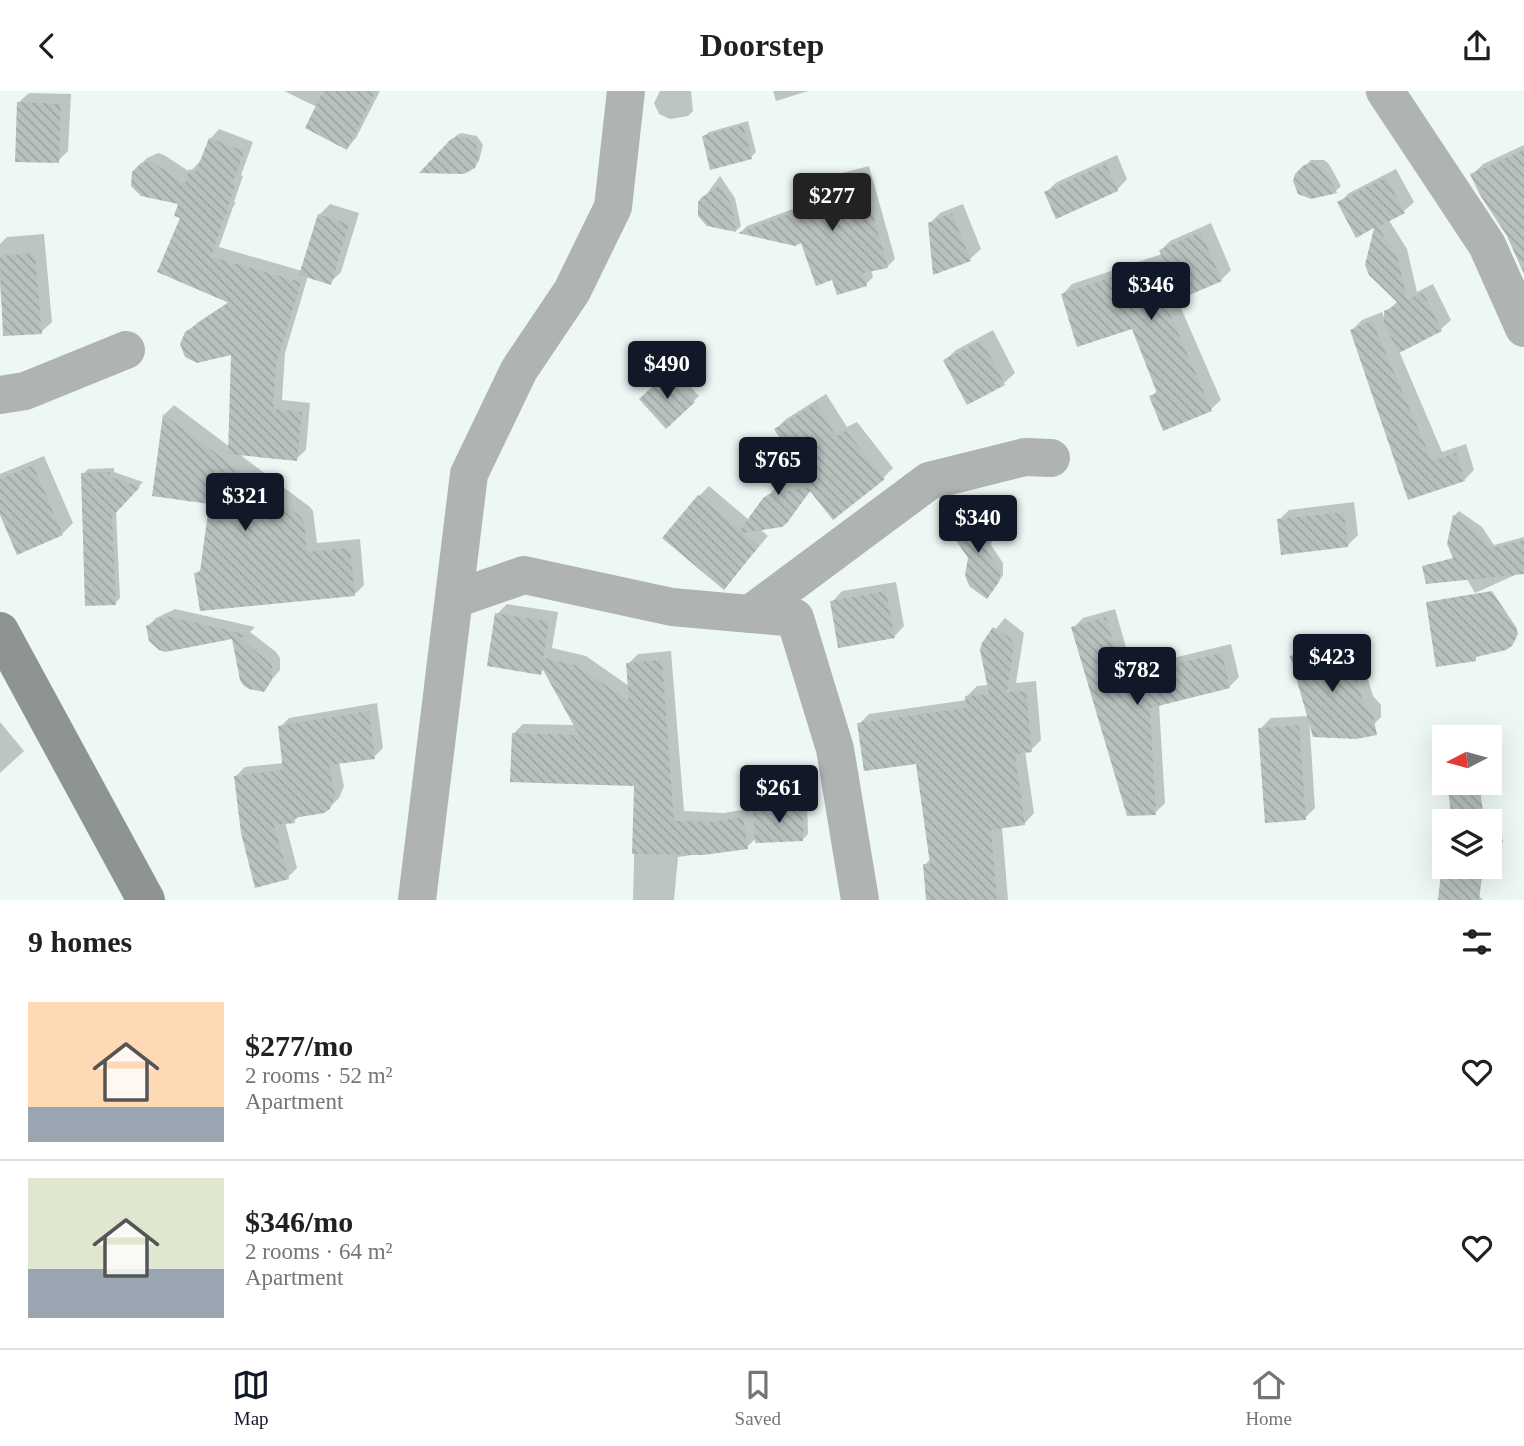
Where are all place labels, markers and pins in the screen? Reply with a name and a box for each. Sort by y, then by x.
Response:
pin: $277 [791,173,873,233]
pin: $346 [1110,263,1192,322]
pin: $490 [626,341,708,401]
pin: $765 [737,437,819,497]
pin: $321 [204,473,286,533]
pin: $340 [937,496,1019,555]
pin: $423 [1291,635,1373,694]
pin: $782 [1096,647,1178,707]
pin: $261 [738,765,820,825]

